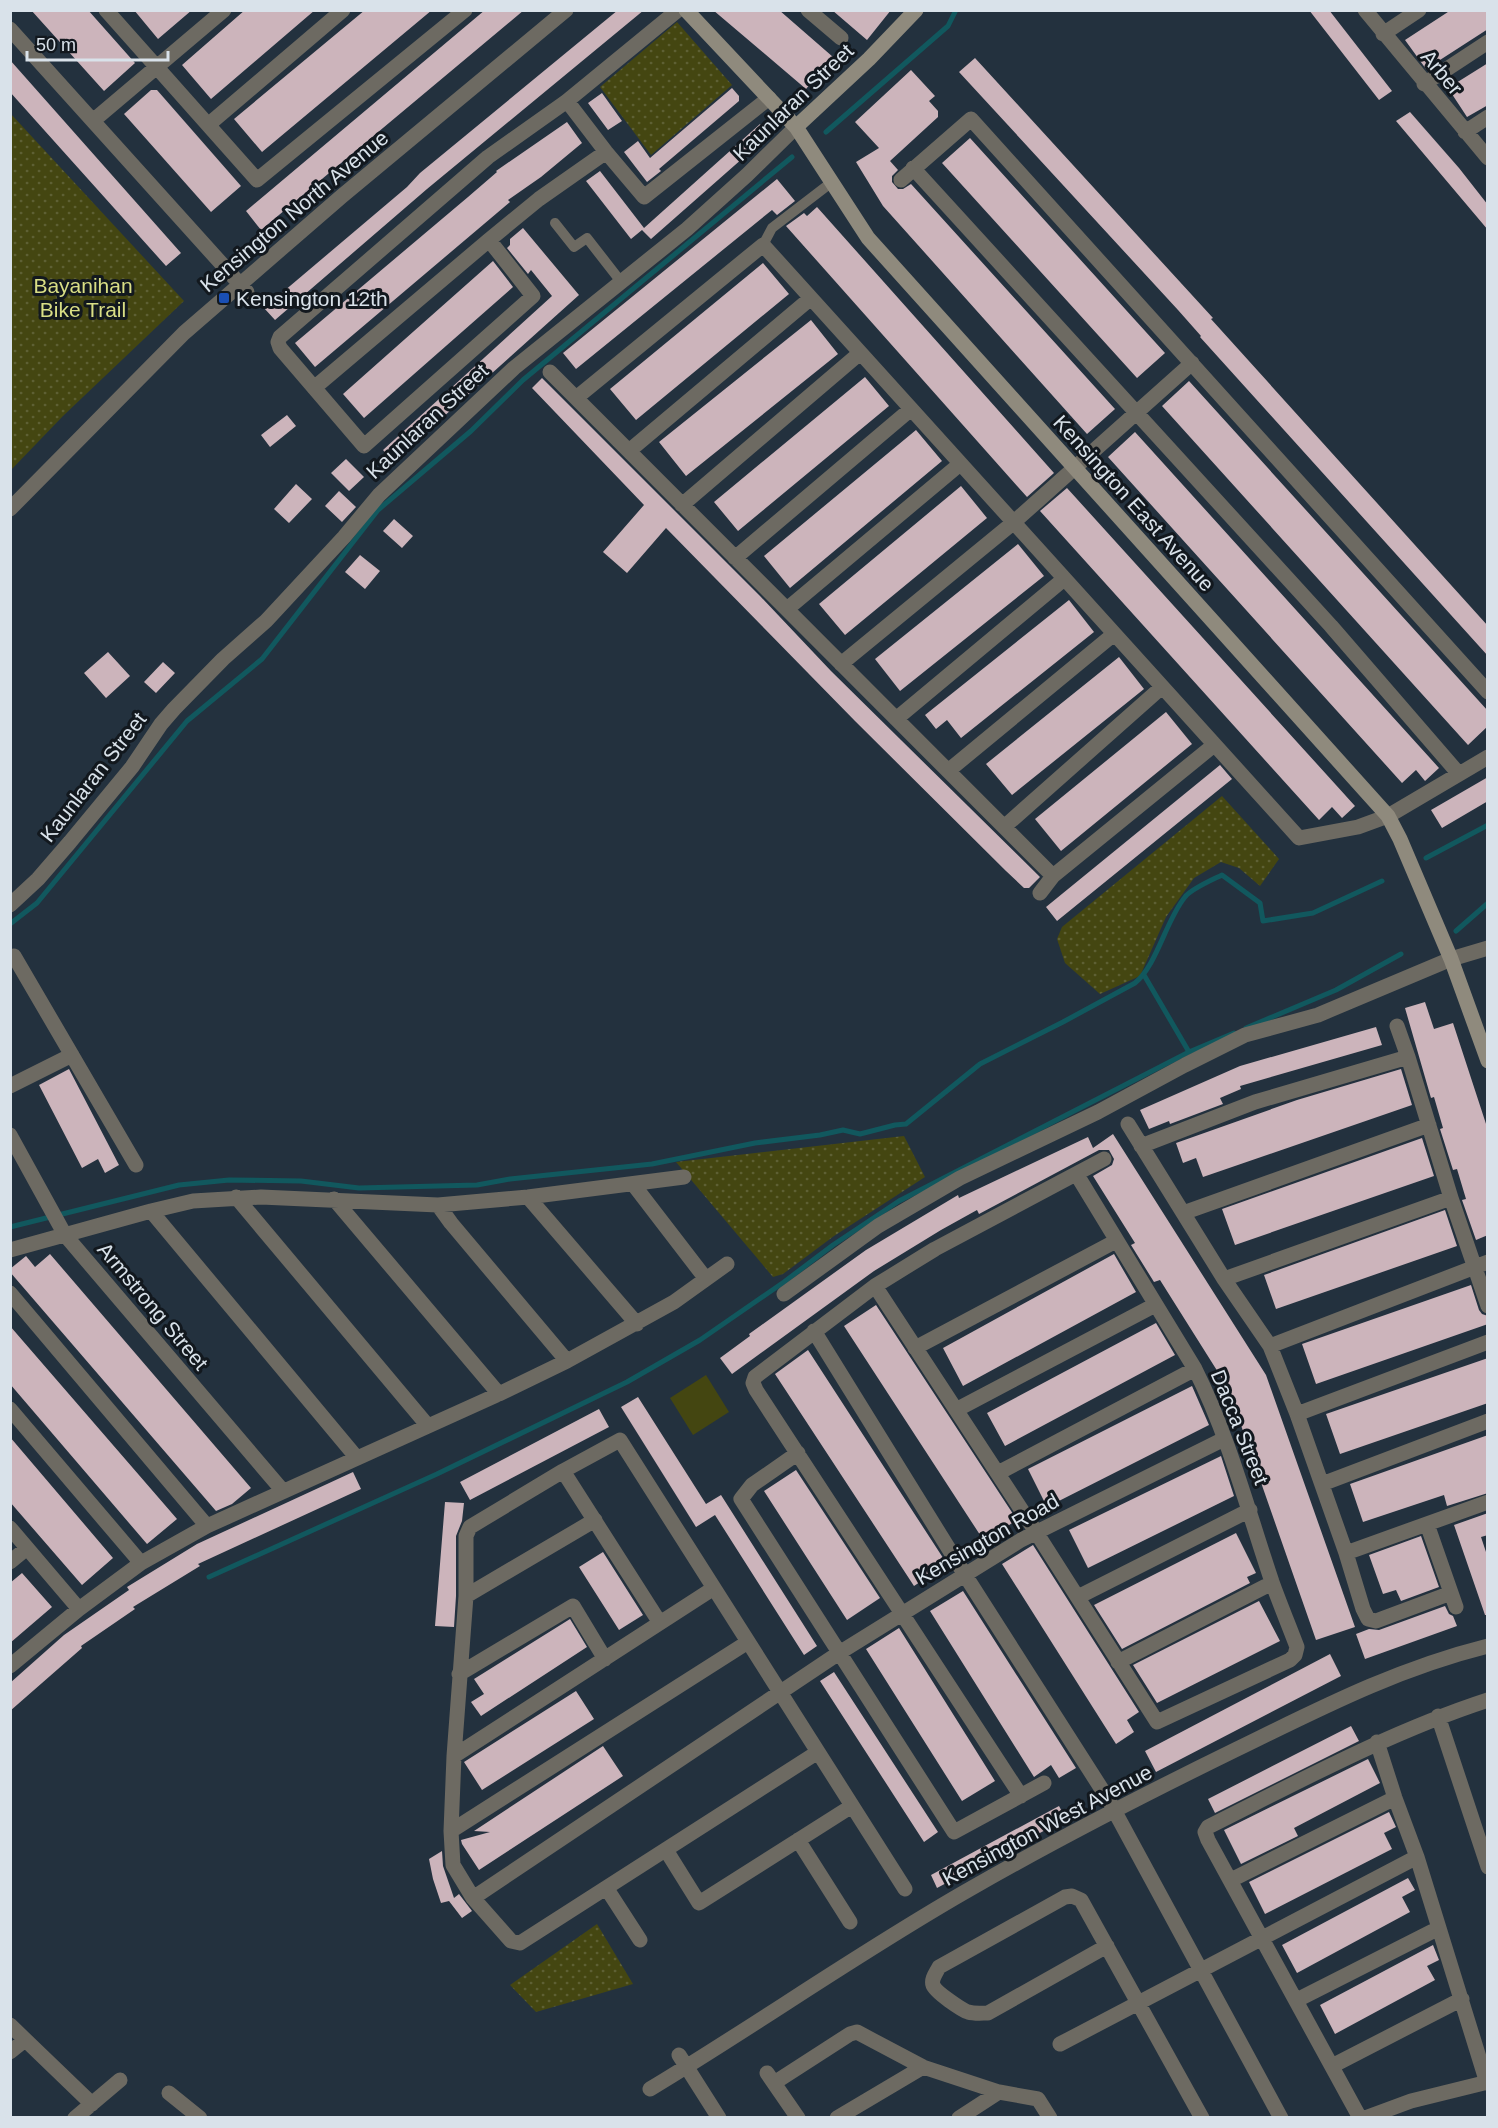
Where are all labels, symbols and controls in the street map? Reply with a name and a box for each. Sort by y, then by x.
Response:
scale bar [27,24,168,62]
text: 50 m [36,35,76,55]
street label: Kaunlaran Street [728,39,858,165]
street label: Arber [1417,45,1467,99]
street label: Kensington North Avenue [196,126,392,296]
park label: Bayanihan Bike Trail [33,274,133,321]
place label: Kensington 12th [236,287,388,310]
marker: Kensington 12th [217,291,231,305]
street label: Kaunlaran Street [362,359,493,483]
street label: Kensington East Avenue [1049,410,1219,596]
street label: Kaunlaran Street [35,708,151,846]
street label: Armstrong Street [93,1238,213,1374]
street label: Dacca Street [1207,1366,1273,1488]
street label: Kensington Road [911,1489,1063,1589]
street label: Kensington West Avenue [938,1760,1156,1890]

